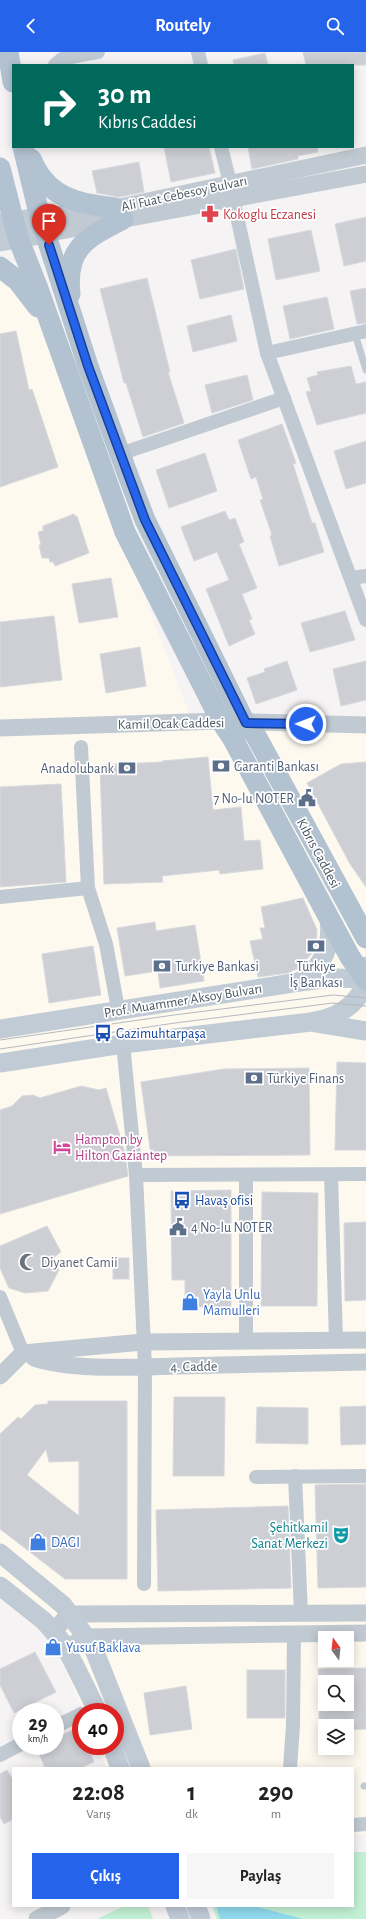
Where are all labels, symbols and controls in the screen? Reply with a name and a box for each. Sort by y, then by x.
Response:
icon: back [20,15,42,37]
icon: search [324,15,346,37]
text: Routely [155,17,211,35]
icon: right [32,80,84,132]
text: 30 m [98,81,151,109]
text: Kıbrıs Caddesi [98,114,197,132]
street label: Ali Fuat Cebesoy Bulvarı [120,174,248,214]
pin [32,204,66,245]
pharmacy icon: Kokoglu Eczanesi [200,204,220,224]
place label: Kokoglu Eczanesi [223,208,316,222]
icon: arrive [38,210,60,232]
position arrow [285,703,327,745]
street label: Kamil Ocak Caddesi [118,716,225,732]
bank icon: Garanti Bankası [211,756,231,776]
bank icon: Anadolubank [117,758,137,778]
place label: Garanti Bankası [234,760,319,774]
place label: Anadolubank [41,762,115,776]
public building icon: 7 No-lu NOTER [297,788,317,808]
place label: 7 No-lu NOTER [213,792,294,806]
street label: Kıbrıs Caddesi [294,816,342,891]
bank icon: Türkiye İş Bankası [306,936,326,956]
bank icon: Turkiye Bankasi [152,956,172,976]
place label: Turkiye Bankasi [175,960,259,974]
place label: Türkiye İş Bankası [289,960,343,990]
street label: Prof. Muammer Aksoy Bulvarı [103,982,263,1020]
bus stop icon: Gazimuhtarpaşa [93,1023,113,1043]
place label: Gazimuhtarpaşa [116,1027,207,1041]
bank icon: Türkiye Finans [244,1068,264,1088]
place label: Türkiye Finans [267,1072,344,1086]
place label: Hampton by Hilton Gaziantep [75,1133,167,1163]
hotel icon: Hampton by Hilton Gaziantep [52,1137,72,1157]
bus stop icon: Havaş ofisi [172,1190,192,1210]
place label: Havaş ofisi [195,1194,253,1208]
public building icon: 4 No-lu NOTER [168,1217,188,1237]
place label: 4 No-lu NOTER [191,1221,273,1235]
mosque icon: Diyanet Camii [18,1252,38,1272]
place label: Diyanet Camii [41,1256,118,1270]
place label: Yayla Unlu Mamulleri [203,1288,260,1318]
shop icon: Yayla Unlu Mamulleri [180,1292,200,1312]
street label: 4. Cadde [170,1360,218,1374]
place label: Şehitkamil Sanat Merkezi [251,1521,328,1551]
theatre icon: Şehitkamil Sanat Merkezi [331,1525,351,1545]
shop icon: DAGI [28,1532,48,1552]
place label: DAGI [51,1536,80,1550]
north arrow [318,1631,354,1667]
map controls [318,1631,354,1755]
shop icon: Yusuf Baklava [43,1637,63,1657]
place label: Yusuf Baklava [66,1641,141,1655]
button: search [318,1675,354,1711]
speed limit sign: 40 [72,1703,124,1755]
text: 29 [28,1714,48,1734]
button: layers [318,1719,354,1755]
text: km/h [28,1734,48,1744]
text: 22:08 [72,1781,125,1805]
text: 1 [187,1781,196,1805]
text: 290 [258,1781,294,1805]
text: Varış [86,1808,111,1821]
text: dk [185,1808,198,1821]
text: m [271,1808,281,1821]
button: Çıkış [32,1853,179,1899]
button: Paylaş [187,1853,334,1899]

